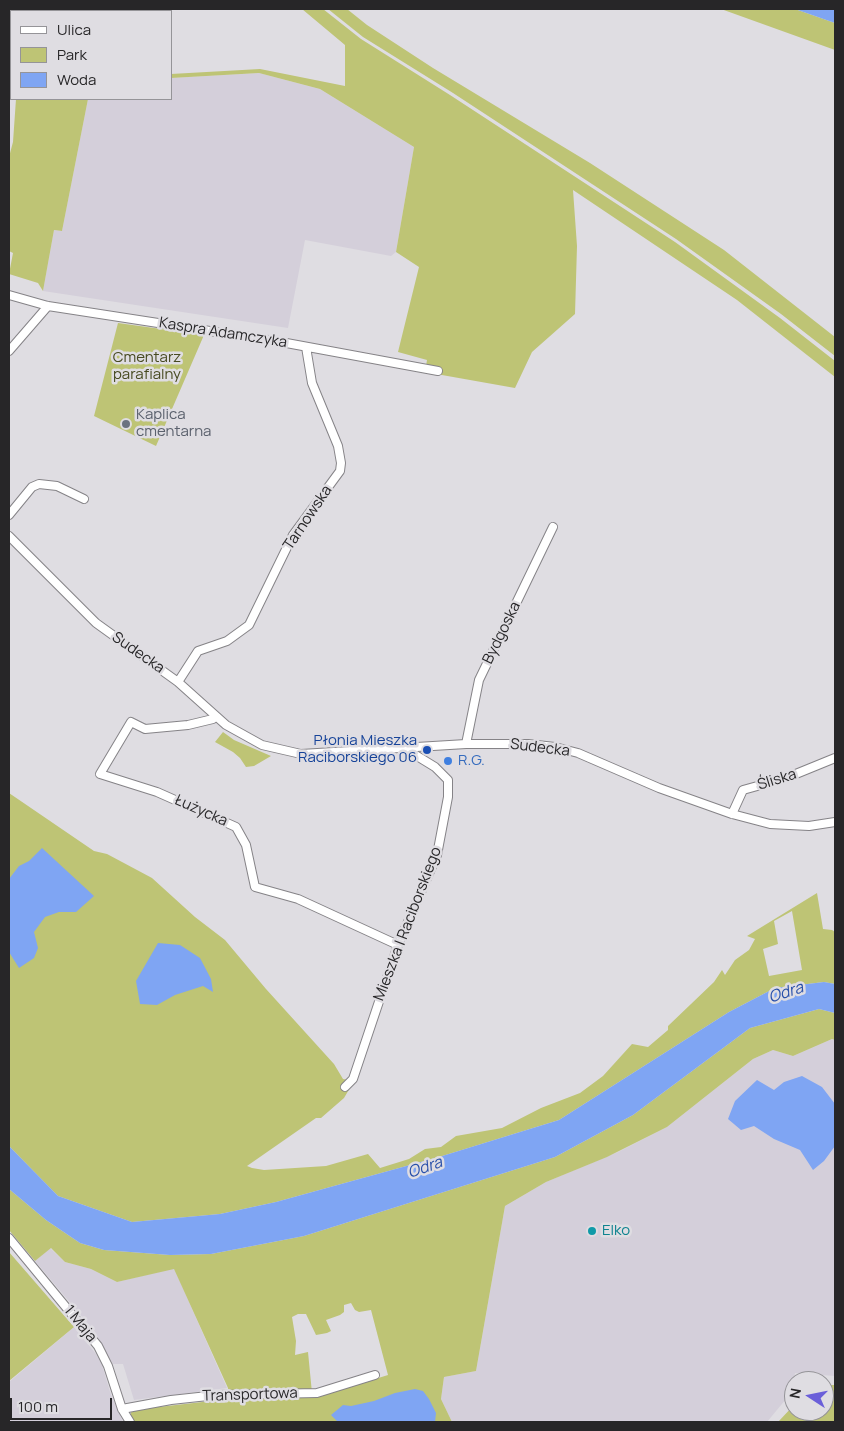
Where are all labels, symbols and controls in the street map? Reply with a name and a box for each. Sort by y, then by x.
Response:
legend [10,10,172,100]
text: Ulica [57,19,91,40]
text: Park [57,44,87,65]
text: Woda [57,69,96,90]
street label: Kaspra Adamczyka [158,314,288,352]
park label: Cmentarz parafialny [113,349,181,384]
place label: Kaplica cmentarna [136,406,211,441]
marker: Kaplica cmentarna [120,418,132,430]
street label: Tarnowska [280,482,336,554]
street label: Bydgoska [479,599,525,667]
street label: Sudecka [108,628,168,678]
place label: Płonia Mieszka Raciborskiego 06 [298,732,417,767]
street label: Sudecka [509,735,571,761]
marker: Płonia Mieszka Raciborskiego 06 [421,744,433,756]
place label: R.G. [458,752,485,770]
marker: R.G. [442,755,454,767]
street label: Śliska [755,766,799,794]
street label: Łużycka [172,791,230,831]
street label: Mieszka I Raciborskiego [370,844,446,1004]
water label: Odra [766,978,806,1008]
water label: Odra [405,1153,445,1183]
place label: Elko [602,1222,630,1240]
marker: Elko [586,1225,598,1237]
street label: 1 Maja [60,1302,100,1346]
north arrow [784,1371,834,1421]
street label: Transportowa [202,1384,298,1406]
text: N [784,1386,805,1400]
scale bar [12,1388,115,1420]
text: 100 m [18,1396,58,1417]

